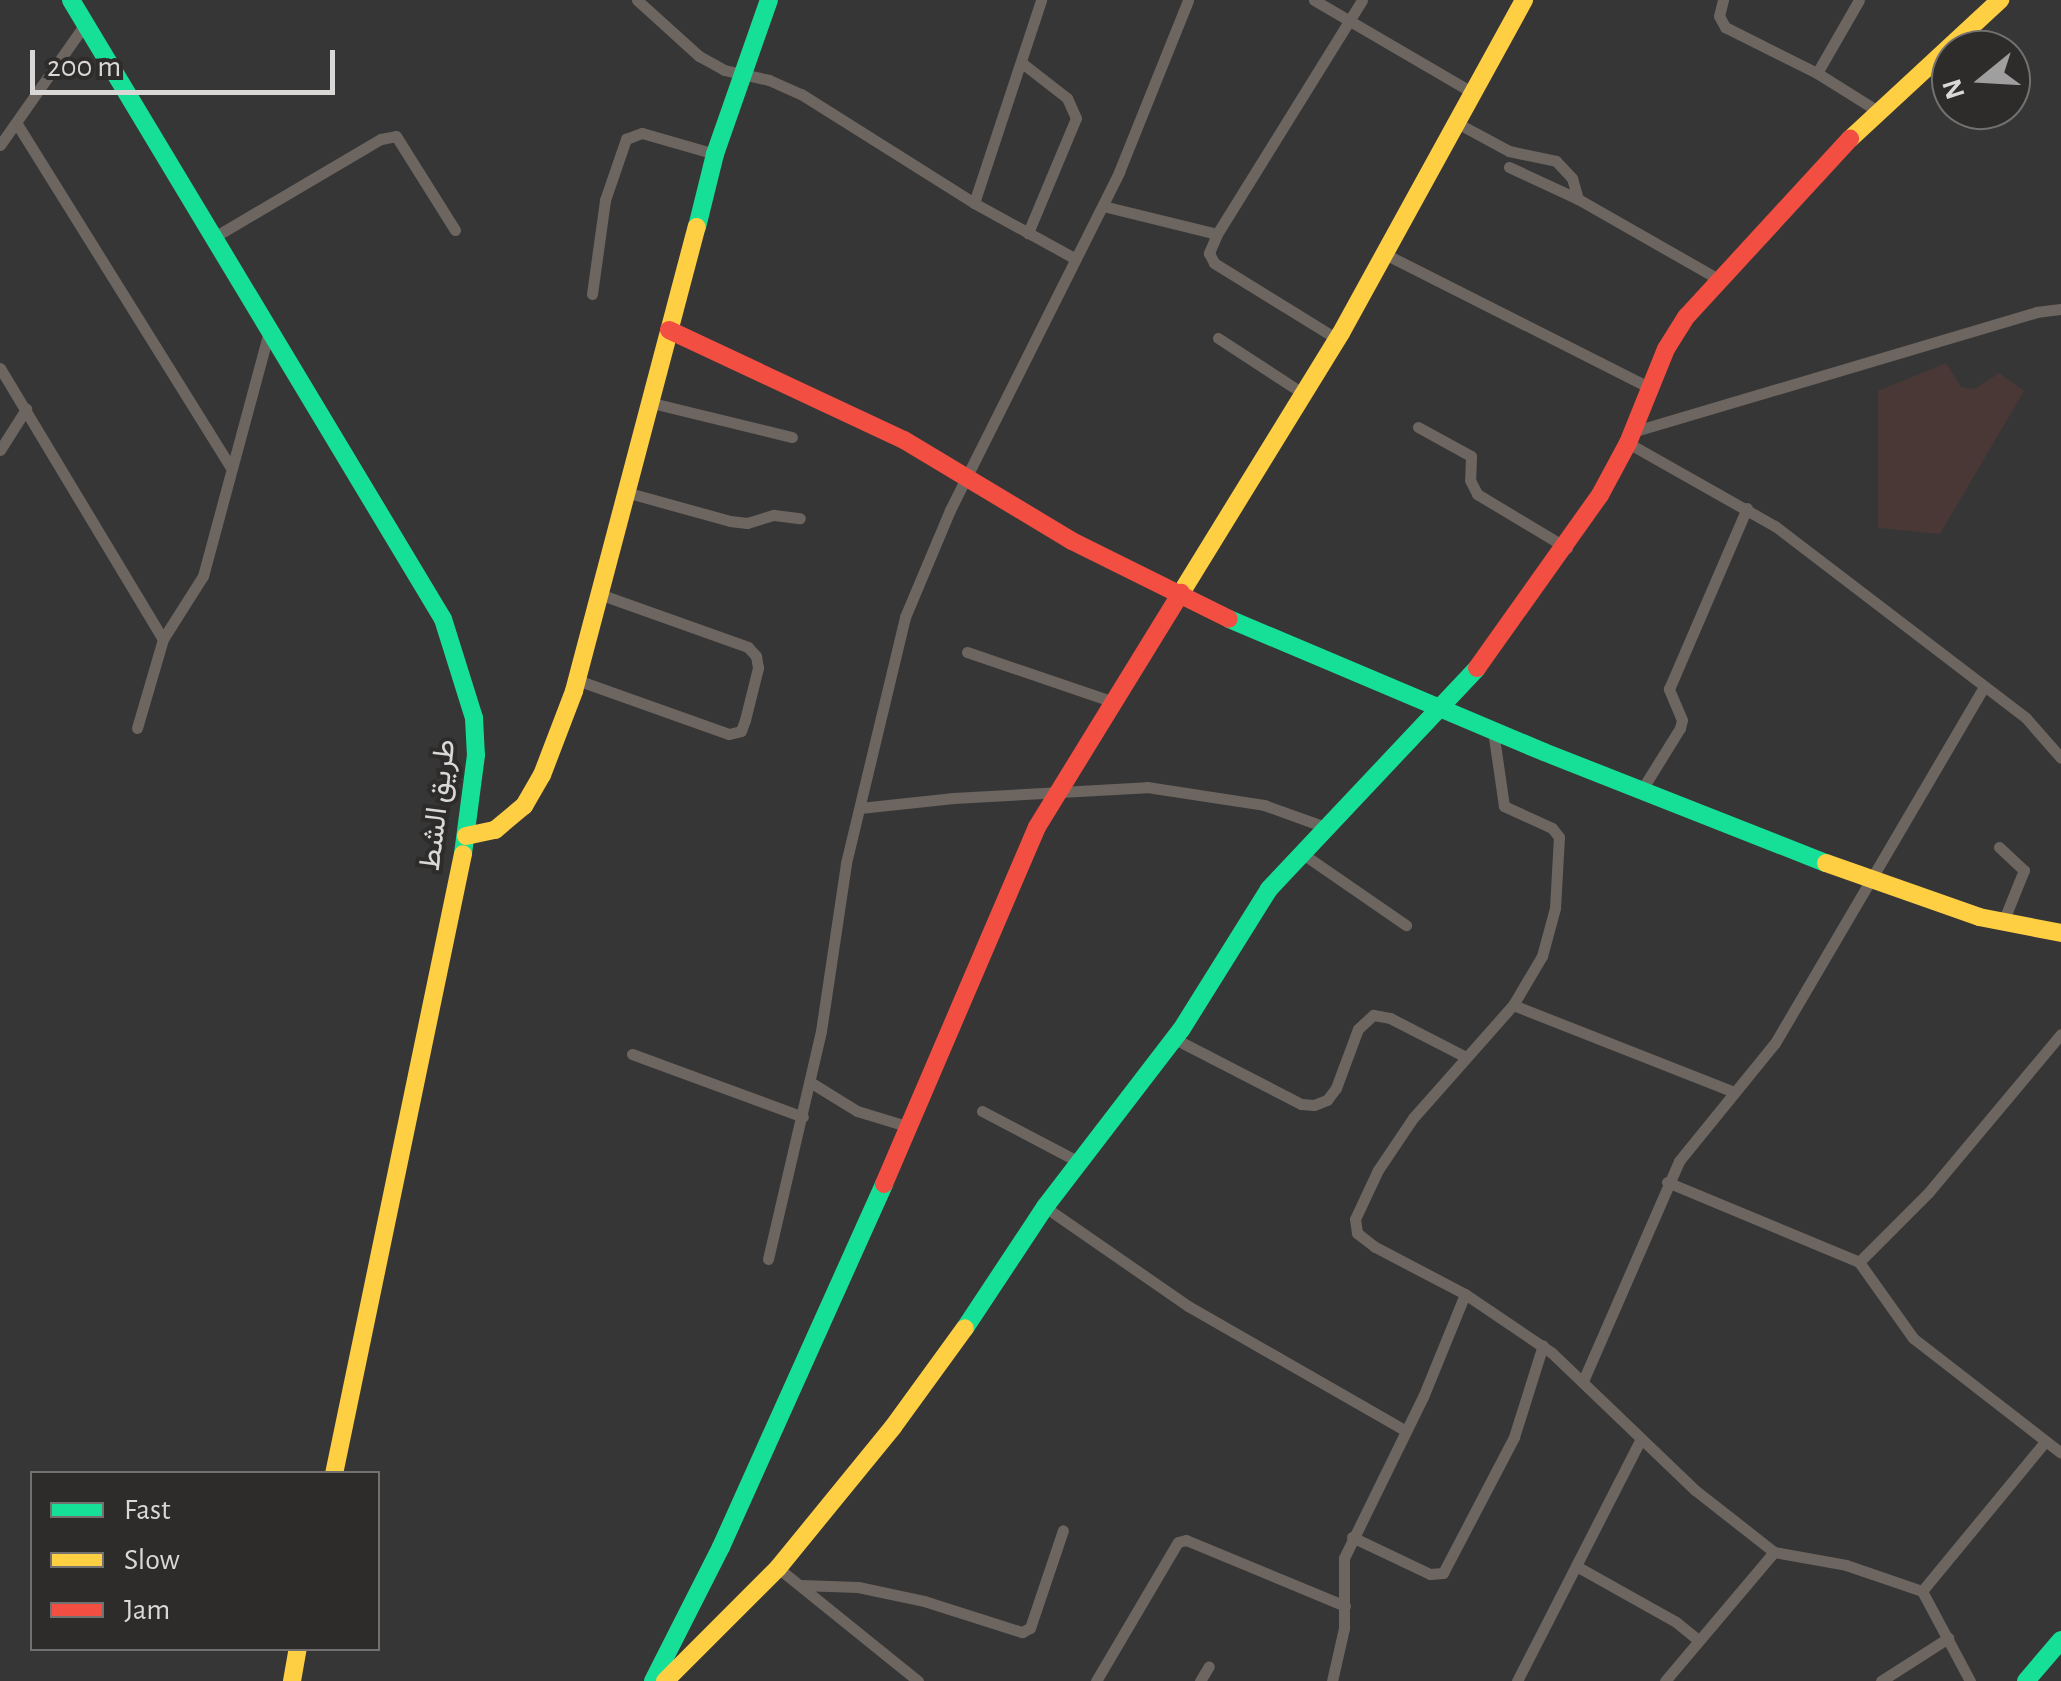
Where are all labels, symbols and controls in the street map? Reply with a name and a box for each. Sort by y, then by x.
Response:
scale bar [35,30,340,92]
north arrow [1931,30,2031,130]
text: 200 m [47,52,121,82]
text: N [1938,75,1971,102]
street label: طريق الشط [412,737,464,873]
legend [30,1471,380,1651]
text: Fast [124,1495,171,1525]
text: Slow [124,1545,180,1575]
text: Jam [124,1595,170,1625]

